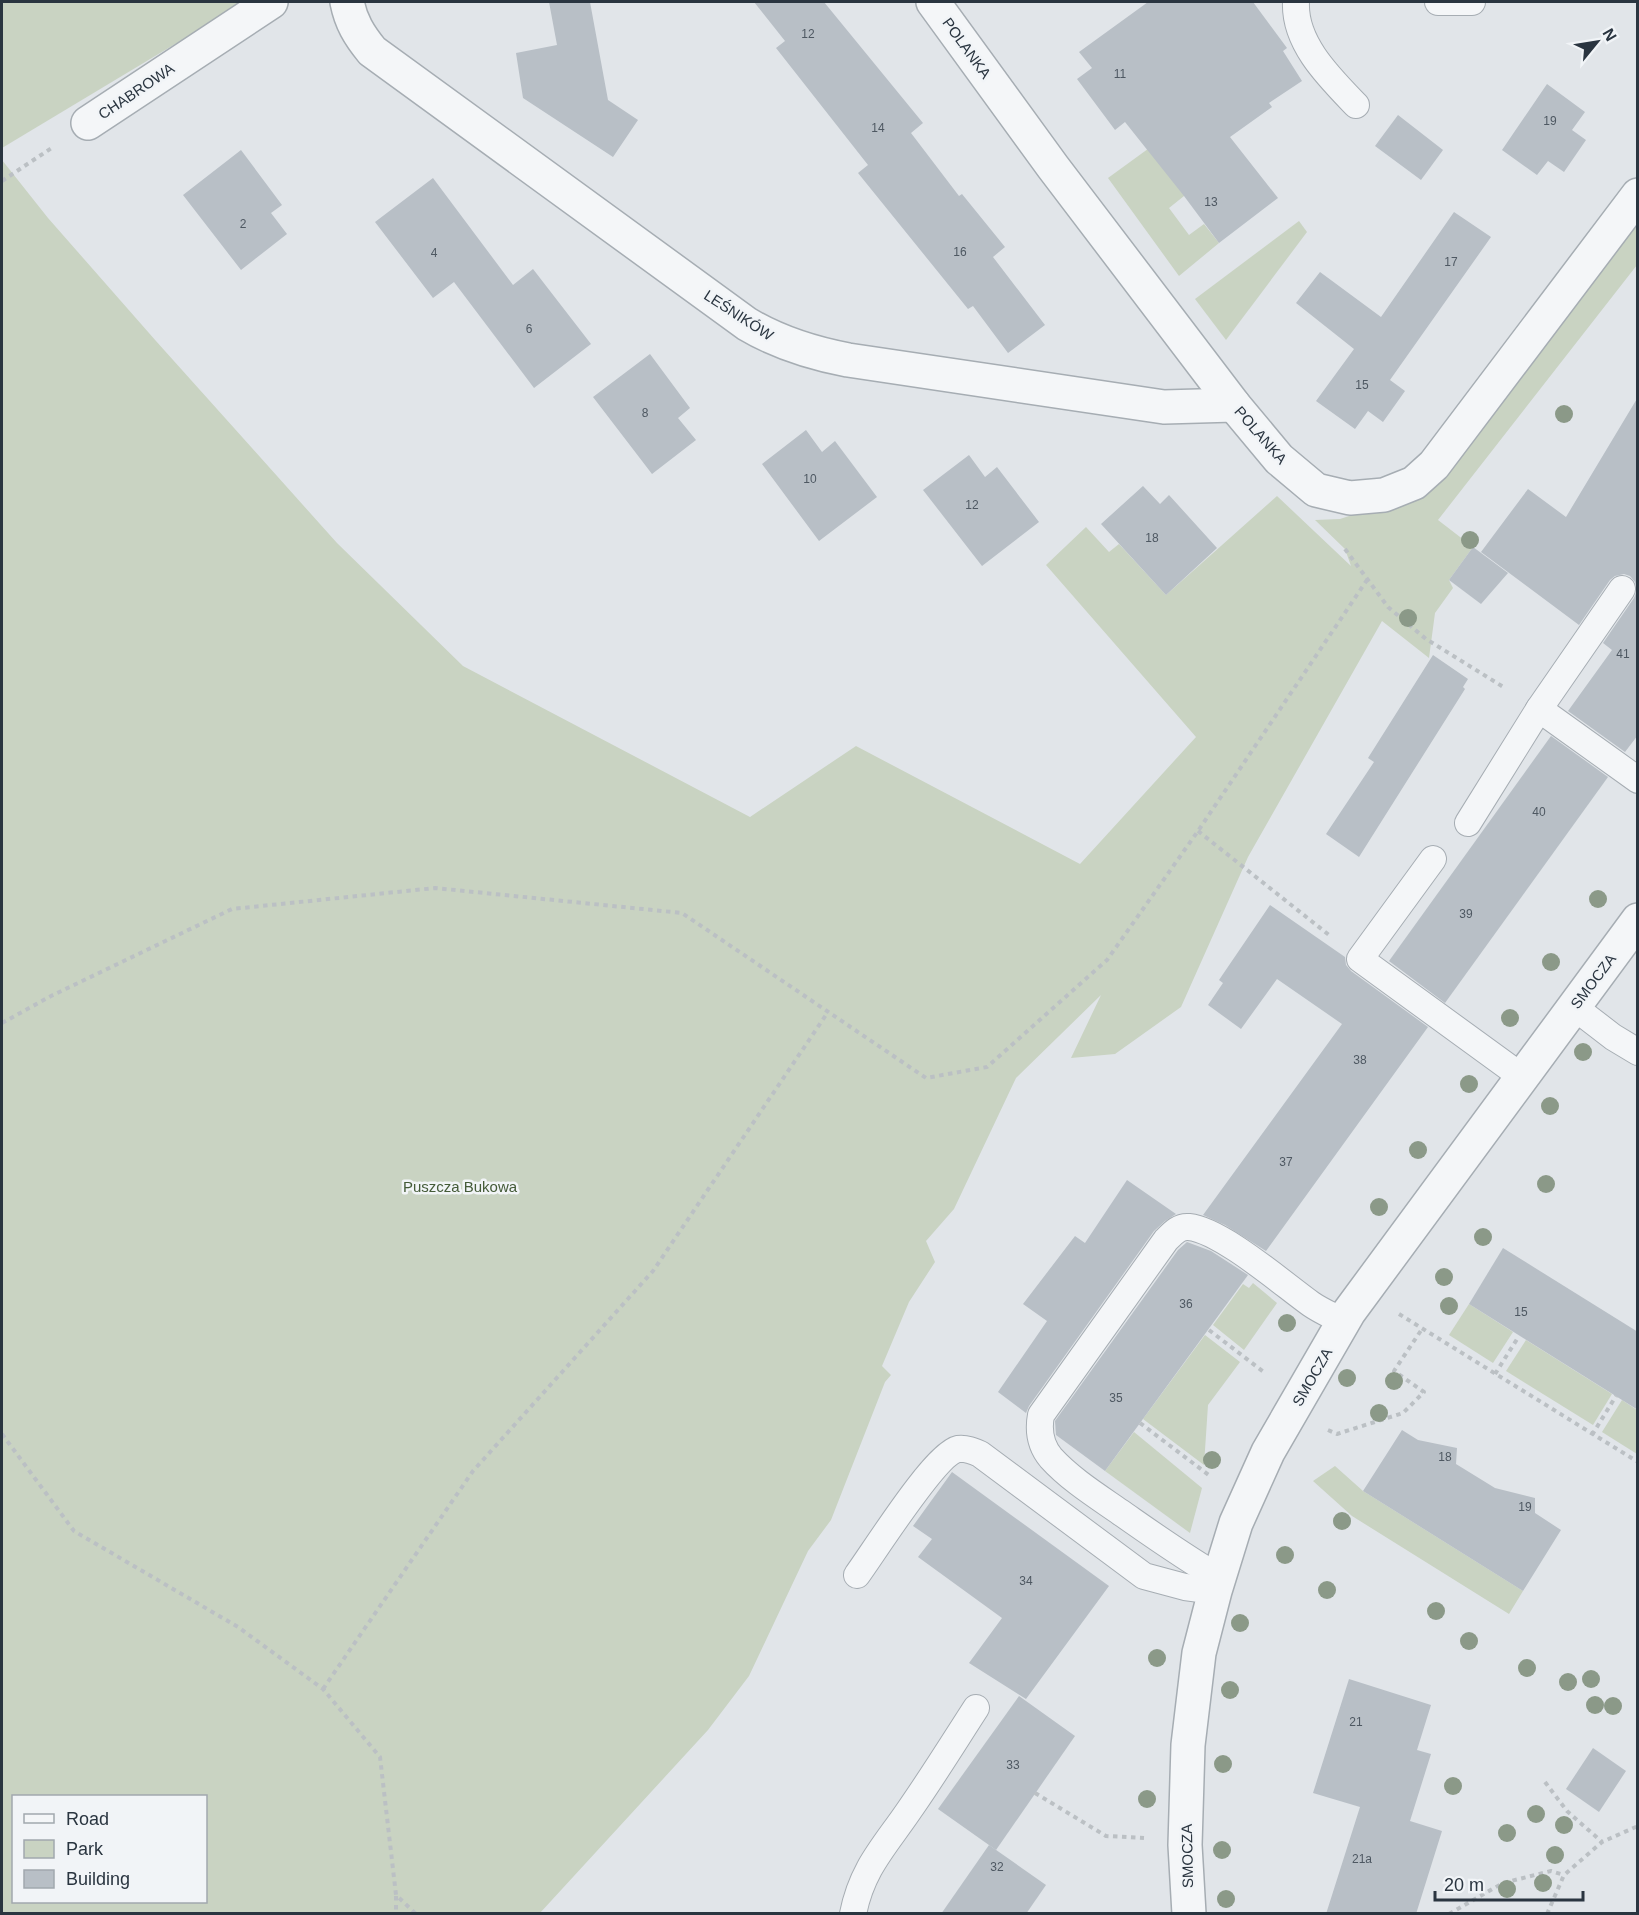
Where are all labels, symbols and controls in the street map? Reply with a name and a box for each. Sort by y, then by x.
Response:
north arrow [1567,12,1627,72]
street label: POLANKA [939,14,995,82]
text: N [1599,25,1620,44]
house number: 12 [801,27,815,41]
street label: CHABROWA [95,59,177,123]
house number: 11 [1114,67,1127,81]
house number: 19 [1543,114,1557,128]
house number: 14 [871,121,885,135]
house number: 13 [1204,195,1218,209]
house number: 2 [240,217,247,231]
house number: 16 [953,245,967,259]
house number: 4 [431,246,438,260]
house number: 17 [1444,255,1458,269]
street label: LEŚNIKÓW [701,286,778,344]
house number: 6 [526,322,533,336]
house number: 15 [1355,378,1369,392]
street label: POLANKA [1231,403,1291,467]
house number: 8 [642,406,649,420]
house number: 10 [803,472,817,486]
house number: 12 [965,498,979,512]
house number: 18 [1145,531,1159,545]
house number: 41 [1616,647,1630,661]
house number: 40 [1532,805,1546,819]
house number: 39 [1459,907,1473,921]
street label: SMOCZA [1567,950,1619,1012]
house number: 38 [1353,1053,1367,1067]
house number: 37 [1279,1155,1293,1169]
park label: Puszcza Bukowa [403,1178,518,1195]
house number: 36 [1179,1297,1193,1311]
house number: 15 [1514,1305,1528,1319]
street label: SMOCZA [1289,1345,1335,1409]
house number: 35 [1109,1391,1123,1405]
house number: 18 [1438,1450,1452,1464]
house number: 19 [1518,1500,1532,1514]
house number: 34 [1019,1574,1033,1588]
house number: 21 [1349,1715,1363,1729]
house number: 33 [1006,1758,1020,1772]
legend [12,1795,207,1903]
text: Road [66,1809,109,1829]
street label: SMOCZA [1178,1824,1196,1888]
text: Park [66,1839,104,1859]
house number: 21a [1352,1852,1372,1866]
house number: 32 [990,1860,1004,1874]
scale bar [1435,1864,1584,1902]
text: Building [66,1869,130,1889]
text: 20 m [1444,1875,1484,1895]

